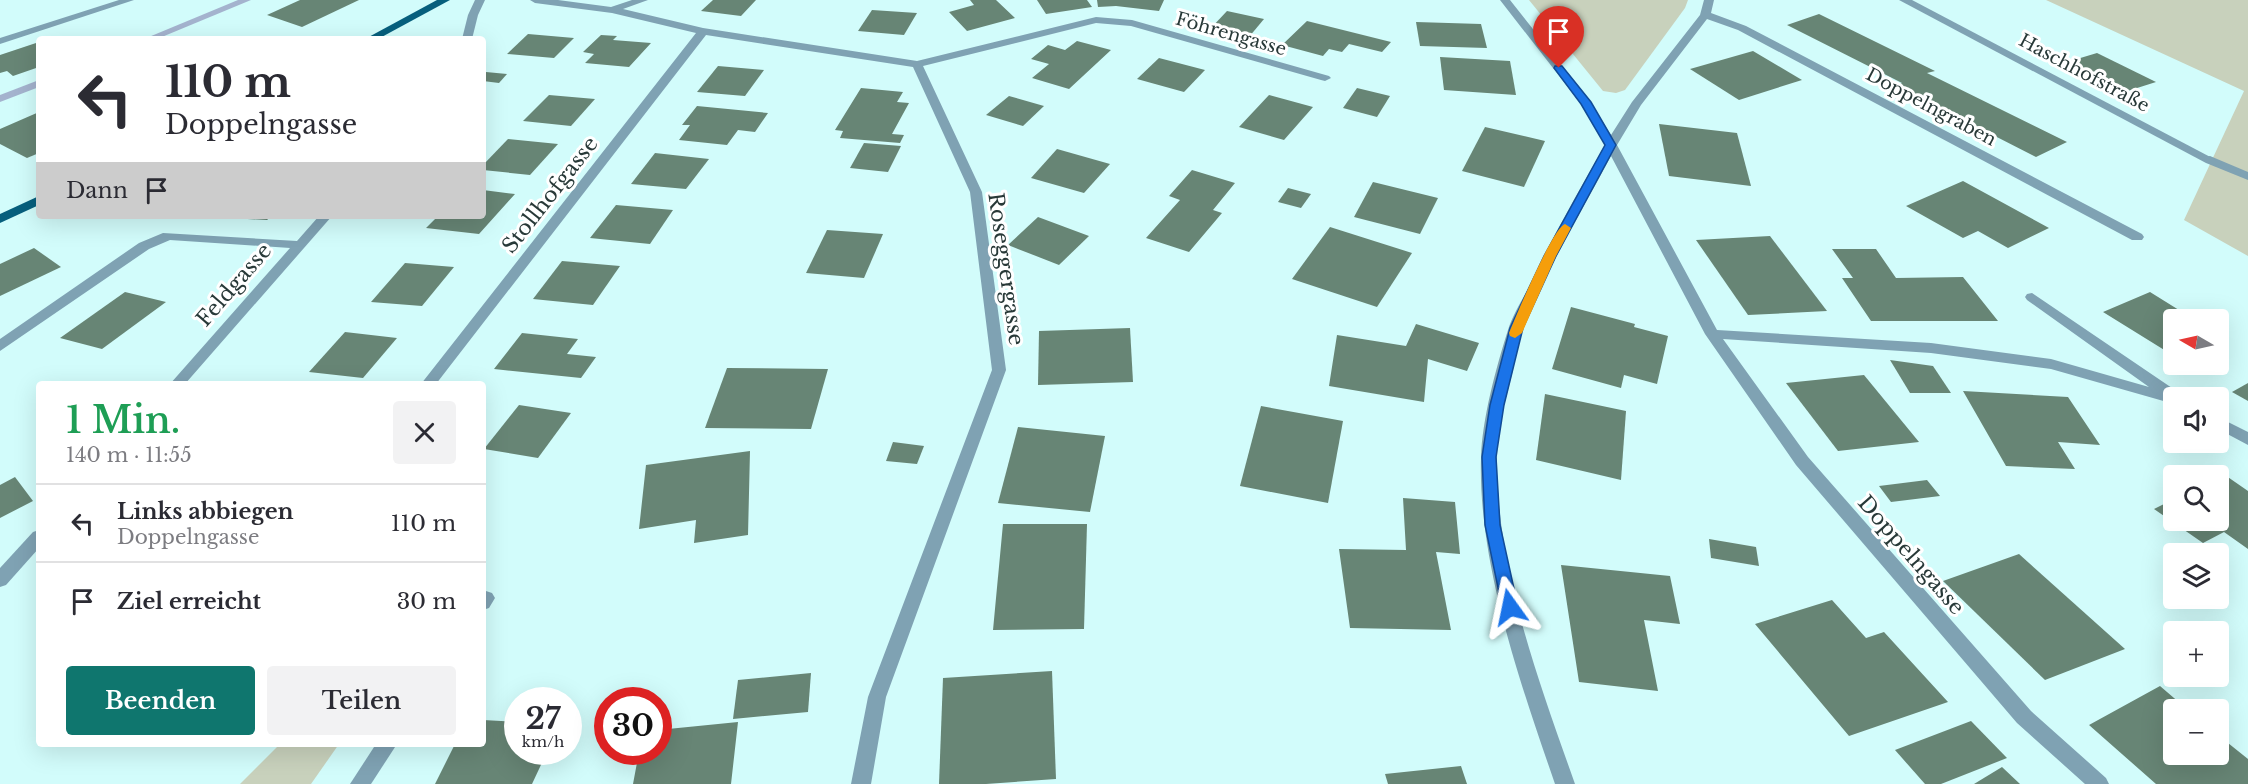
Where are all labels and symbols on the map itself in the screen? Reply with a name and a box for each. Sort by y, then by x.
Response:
pin [1533,6,1584,68]
street label: Föhrengasse [1173,8,1289,60]
street label: Haschhofstraße [2015,29,2153,117]
street label: Doppelngraben [1862,63,2000,151]
street label: Stollhofgasse [496,132,604,258]
street label: Roseggergasse [982,191,1030,347]
street label: Feldgasse [191,238,277,332]
north arrow [2163,309,2229,375]
street label: Doppelngasse [1852,490,1970,620]
position arrow [1478,575,1542,639]
speed limit sign: 30 [594,687,672,765]

